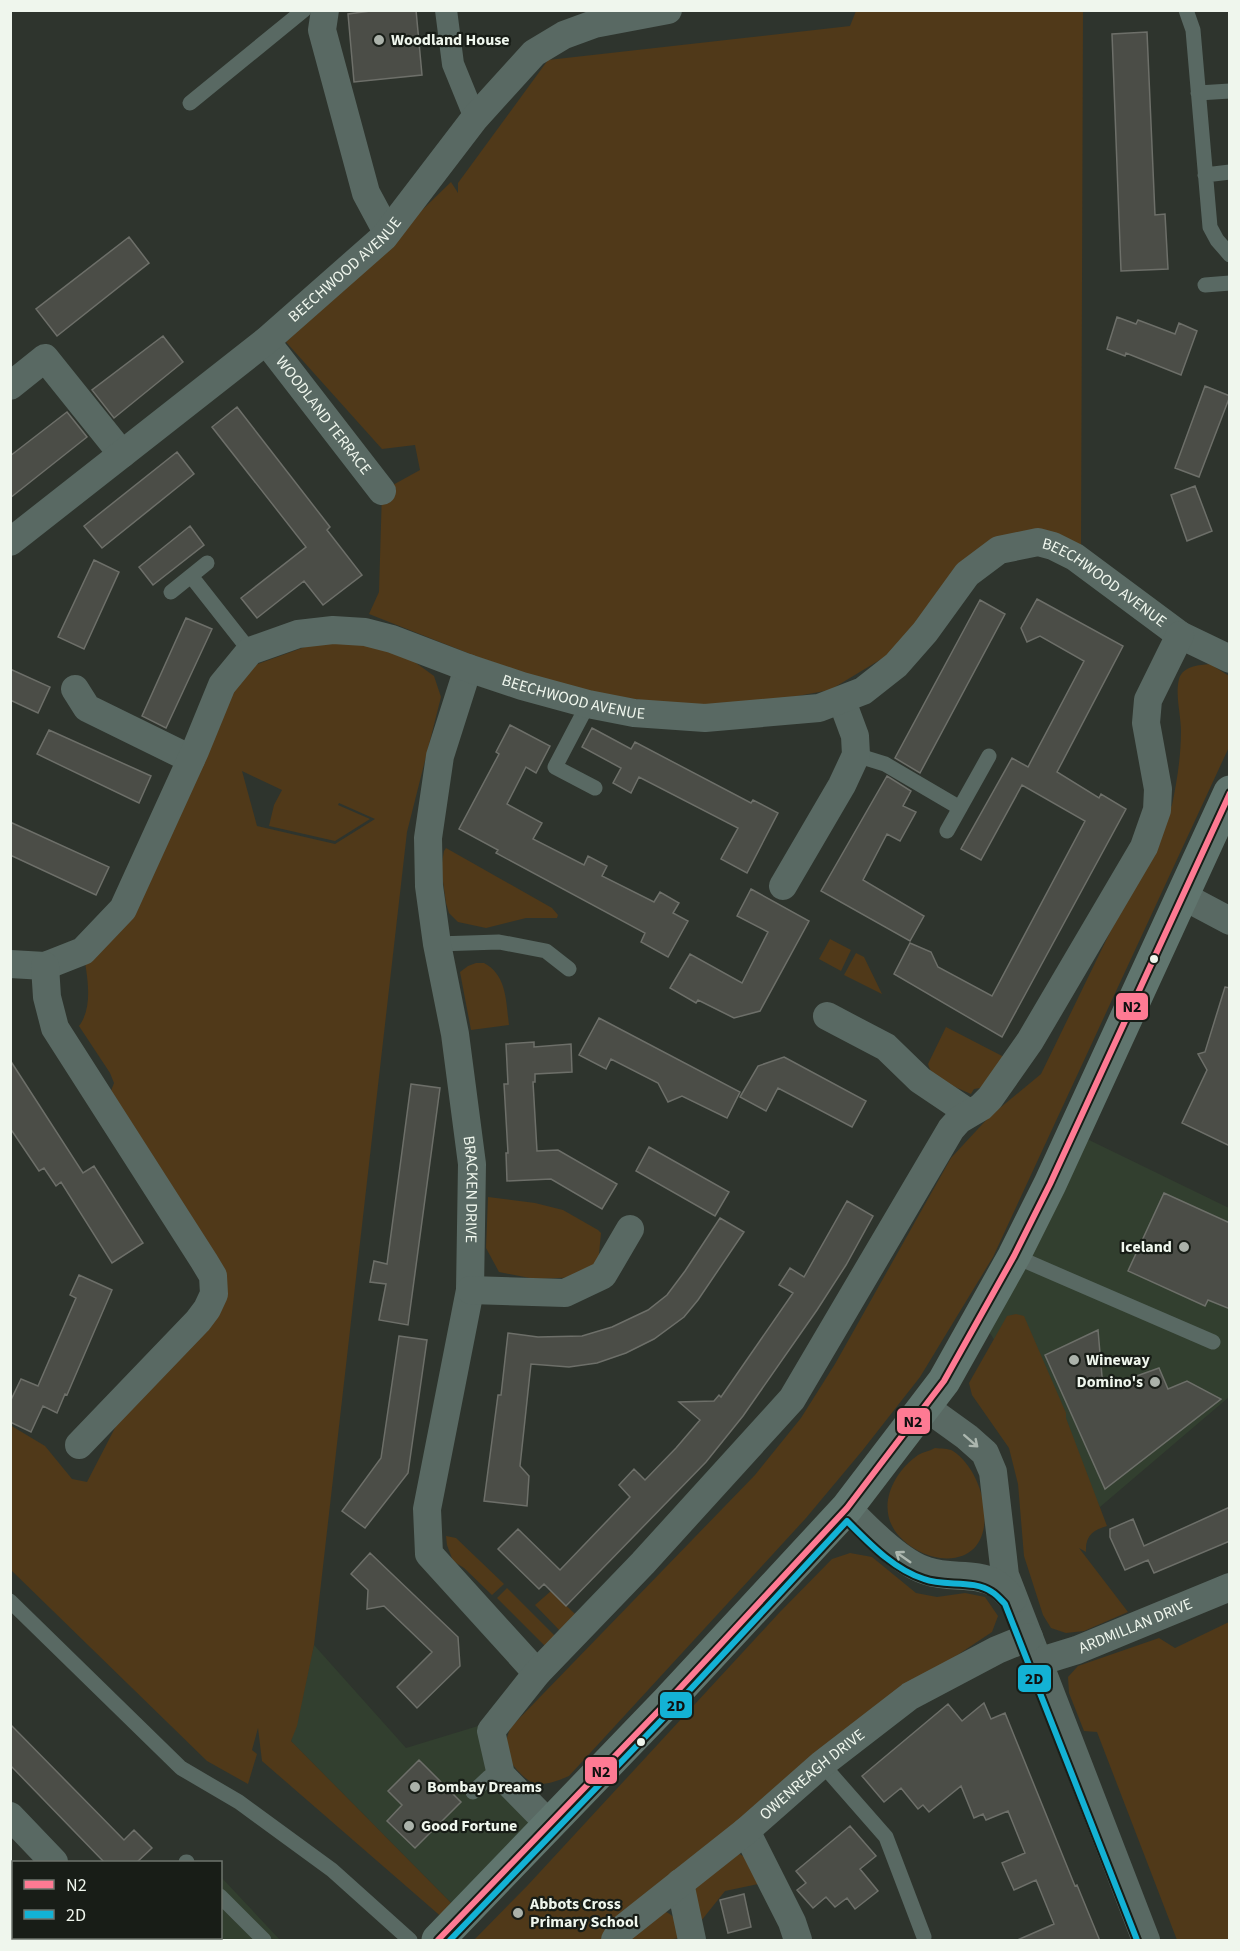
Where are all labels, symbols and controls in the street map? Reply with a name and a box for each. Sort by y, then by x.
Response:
place label: Woodland House [391,29,510,51]
marker: Woodland House [372,33,386,47]
street label: BEECHWOOD AVENUE [284,212,407,327]
street label: WOODLAND TERRACE [271,351,376,479]
street label: BEECHWOOD AVENUE [1040,533,1171,632]
street label: BEECHWOOD AVENUE [499,669,646,725]
unlabelled marker [1148,953,1160,965]
line badge: N2 [1115,992,1149,1021]
text: N2 [1122,996,1142,1018]
street label: BRACKEN DRIVE [457,1135,483,1243]
place label: Iceland [1121,1236,1172,1258]
marker: Iceland [1177,1240,1191,1254]
place label: Wineway [1086,1349,1150,1371]
marker: Wineway [1067,1353,1081,1367]
place label: Domino's [1076,1371,1143,1393]
marker: Domino's [1148,1375,1162,1389]
line badge: N2 [896,1407,931,1435]
text: N2 [903,1411,923,1433]
one-way arrow [963,1434,978,1448]
one-way arrow [895,1551,912,1563]
street label: ARDMILLAN DRIVE [1075,1593,1196,1659]
line badge: 2D [1017,1664,1052,1693]
text: 2D [1025,1668,1043,1690]
line badge: 2D [659,1691,693,1719]
text: 2D [667,1695,685,1717]
street label: OWENREAGH DRIVE [755,1724,869,1825]
unlabelled marker [635,1736,647,1748]
line badge: N2 [584,1756,618,1785]
text: N2 [591,1761,611,1783]
place label: Bombay Dreams [427,1776,542,1798]
marker: Bombay Dreams [408,1780,422,1794]
place label: Good Fortune [421,1815,517,1837]
marker: Good Fortune [402,1819,416,1833]
legend [12,1861,222,1939]
text: N2 [66,1873,87,1898]
place label: Abbots Cross Primary School [529,1893,639,1933]
text: 2D [66,1903,86,1928]
marker: Abbots Cross Primary School [511,1906,525,1920]

